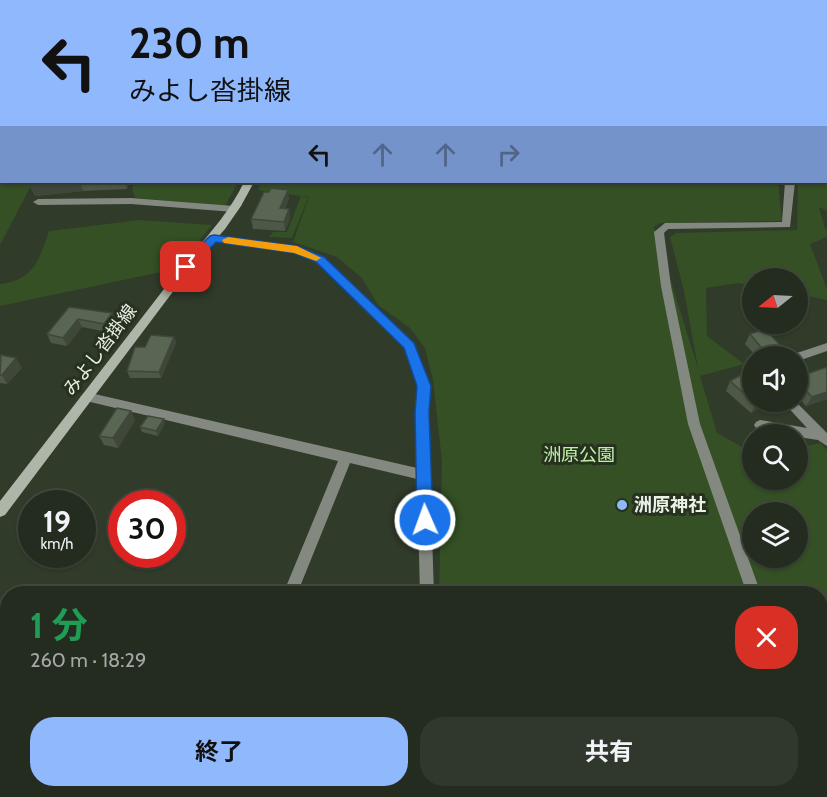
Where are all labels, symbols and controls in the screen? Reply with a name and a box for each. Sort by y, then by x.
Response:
text: 230 m [129,17,249,69]
icon: left [30,24,108,102]
text: みよし沓掛線 [129,74,291,107]
icon: left [303,138,336,171]
icon: ahead [366,138,399,171]
icon: ahead [429,138,462,171]
icon: right [492,138,525,171]
pin [160,241,211,292]
icon: arrive [169,250,202,283]
north arrow [742,268,808,334]
map controls [742,268,808,568]
street label: みよし沓掛線 [59,300,141,400]
button: sound [742,346,808,412]
button: search [742,424,808,490]
park label: 洲原公園 [543,444,615,466]
position arrow [393,488,457,552]
speed limit sign: 30 [108,490,186,568]
place label: 洲原神社 [634,494,706,516]
marker: 洲原神社 [615,498,629,512]
button: layers [742,502,808,568]
text: 19 [43,503,71,540]
text: km/h [41,535,73,553]
text: 1 分 [30,603,87,647]
button: close [735,606,798,669]
text: 260 m · 18:29 [30,648,146,672]
button: 終了 [30,717,408,786]
button: 共有 [420,717,798,786]

